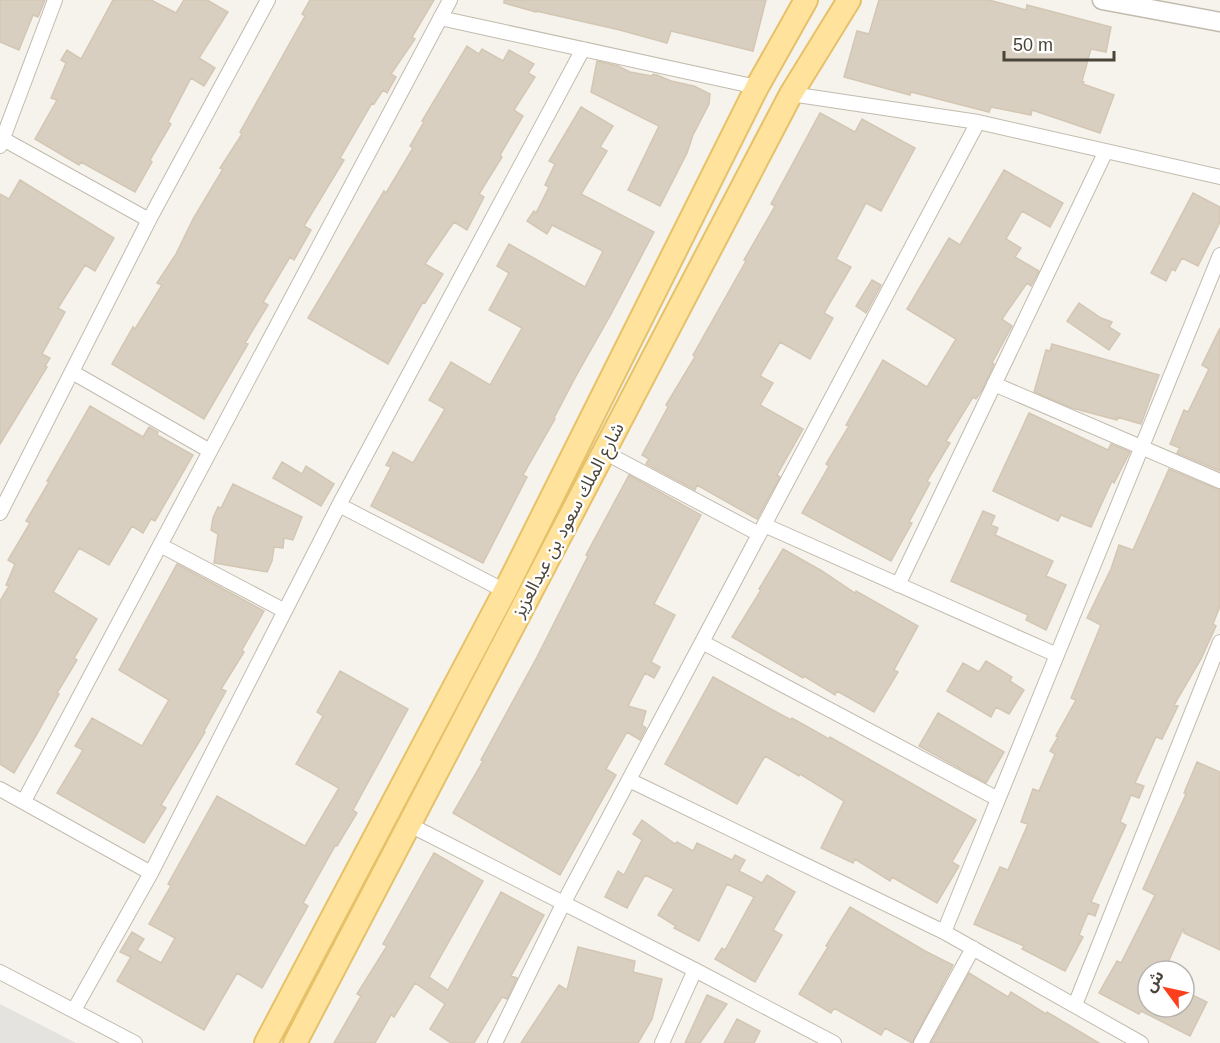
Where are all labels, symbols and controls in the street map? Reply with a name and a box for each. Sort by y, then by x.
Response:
scale bar [1004,24,1114,62]
text: 50 m [1013,35,1053,55]
street label: شارع الملك سعود بن عبدالعزيز [508,419,631,623]
north arrow [1136,959,1196,1019]
text: ش [1141,967,1168,995]

